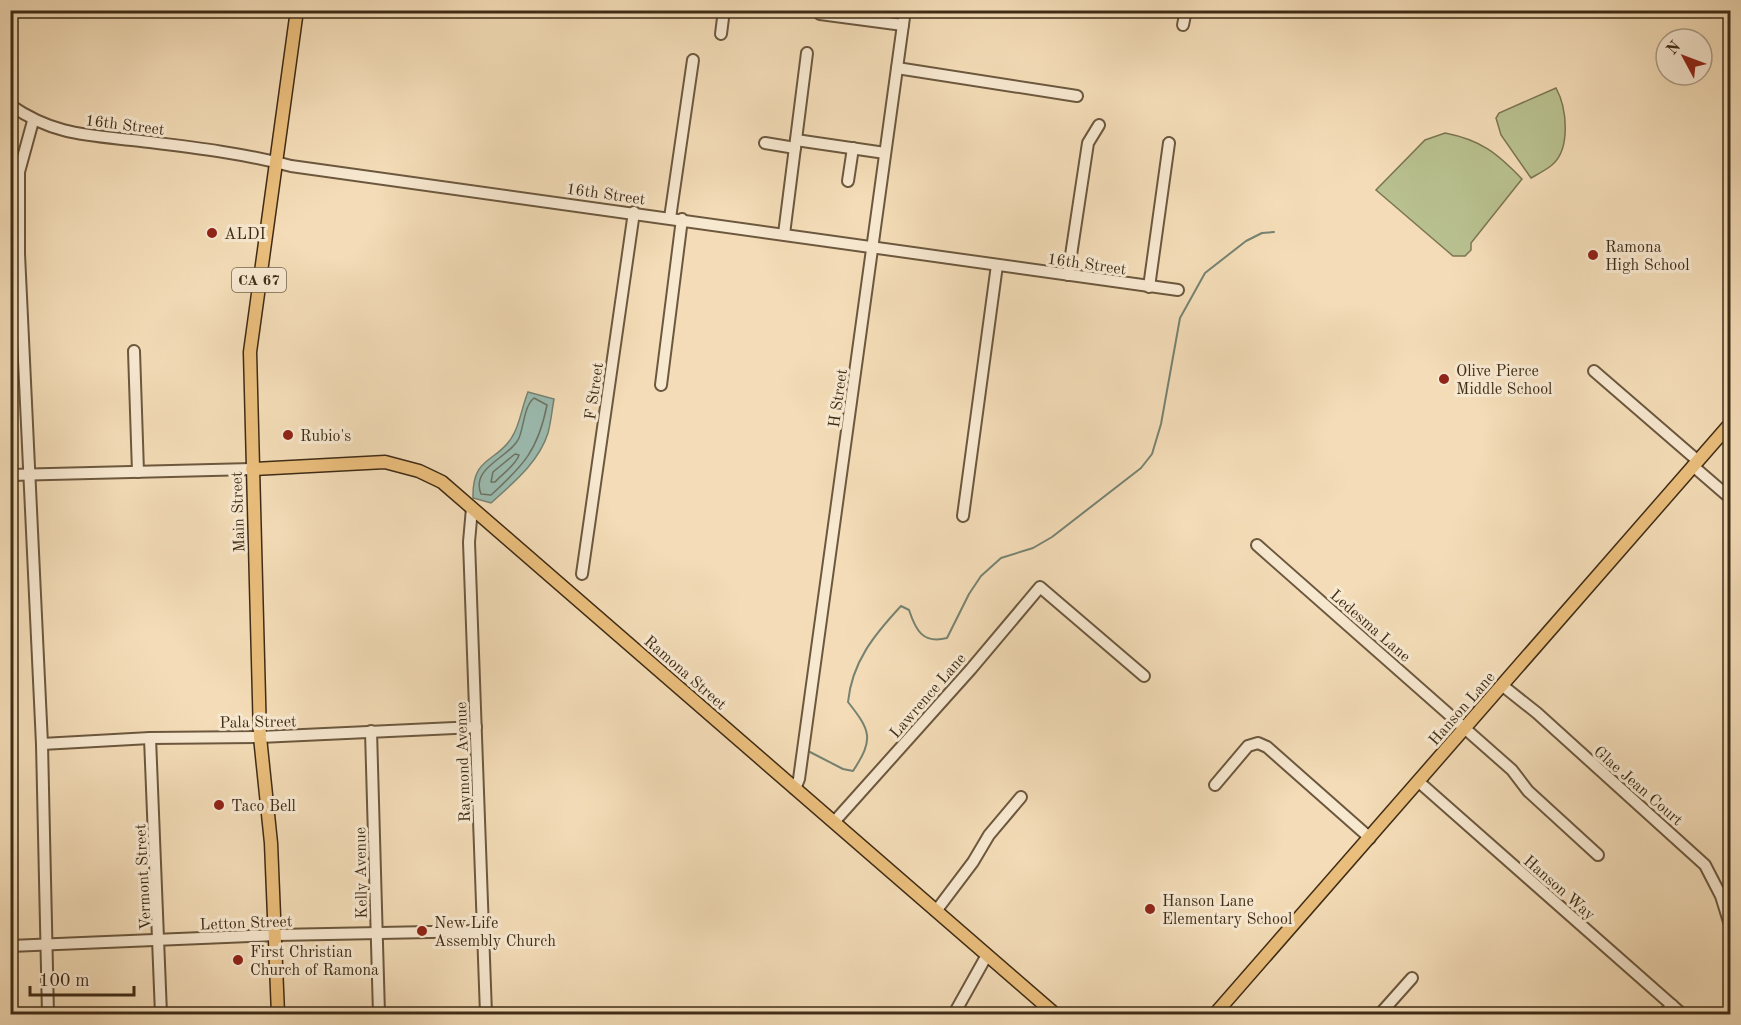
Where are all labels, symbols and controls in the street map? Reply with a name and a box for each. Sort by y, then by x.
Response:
north arrow [1654,27,1714,87]
text: N [1664,38,1685,58]
street label: 16th Street [84,113,166,139]
street label: 16th Street [565,182,647,209]
marker: ALDI [205,226,219,240]
place label: ALDI [224,227,266,243]
place label: Ramona High School [1605,240,1690,274]
marker: Ramona High School [1586,248,1600,262]
street label: 16th Street [1046,252,1128,279]
road number: CA 67 [232,268,286,292]
street label: F Street [583,361,607,421]
place label: Olive Pierce Middle School [1456,364,1552,398]
street label: H Street [827,367,851,429]
marker: Olive Pierce Middle School [1437,372,1451,386]
marker: Rubio's [281,428,295,442]
place label: Rubio's [300,429,351,445]
street label: Main Street [230,471,248,553]
street label: Ledesma Lane [1327,588,1413,665]
street label: Ramona Street [640,634,729,714]
street label: Lawrence Lane [887,651,970,742]
street label: Hanson Lane [1426,669,1499,749]
street label: Raymond Avenue [454,701,474,822]
street label: Pala Street [219,714,297,732]
street label: Glae Jean Court [1590,744,1685,830]
marker: Taco Bell [212,798,226,812]
place label: Taco Bell [231,799,296,815]
street label: Vermont Street [133,823,155,930]
street label: Kelly Avenue [353,827,371,919]
street label: Hanson Way [1520,853,1598,924]
place label: Hanson Lane Elementary School [1162,894,1292,928]
marker: Hanson Lane Elementary School [1143,902,1157,916]
street label: Letton Street [199,914,293,934]
place label: New Life Assembly Church [434,916,556,950]
marker: New Life Assembly Church [415,924,429,938]
place label: First Christian Church of Ramona [250,945,379,979]
marker: First Christian Church of Ramona [231,953,245,967]
scale bar [30,959,134,997]
text: 100 m [39,972,90,990]

